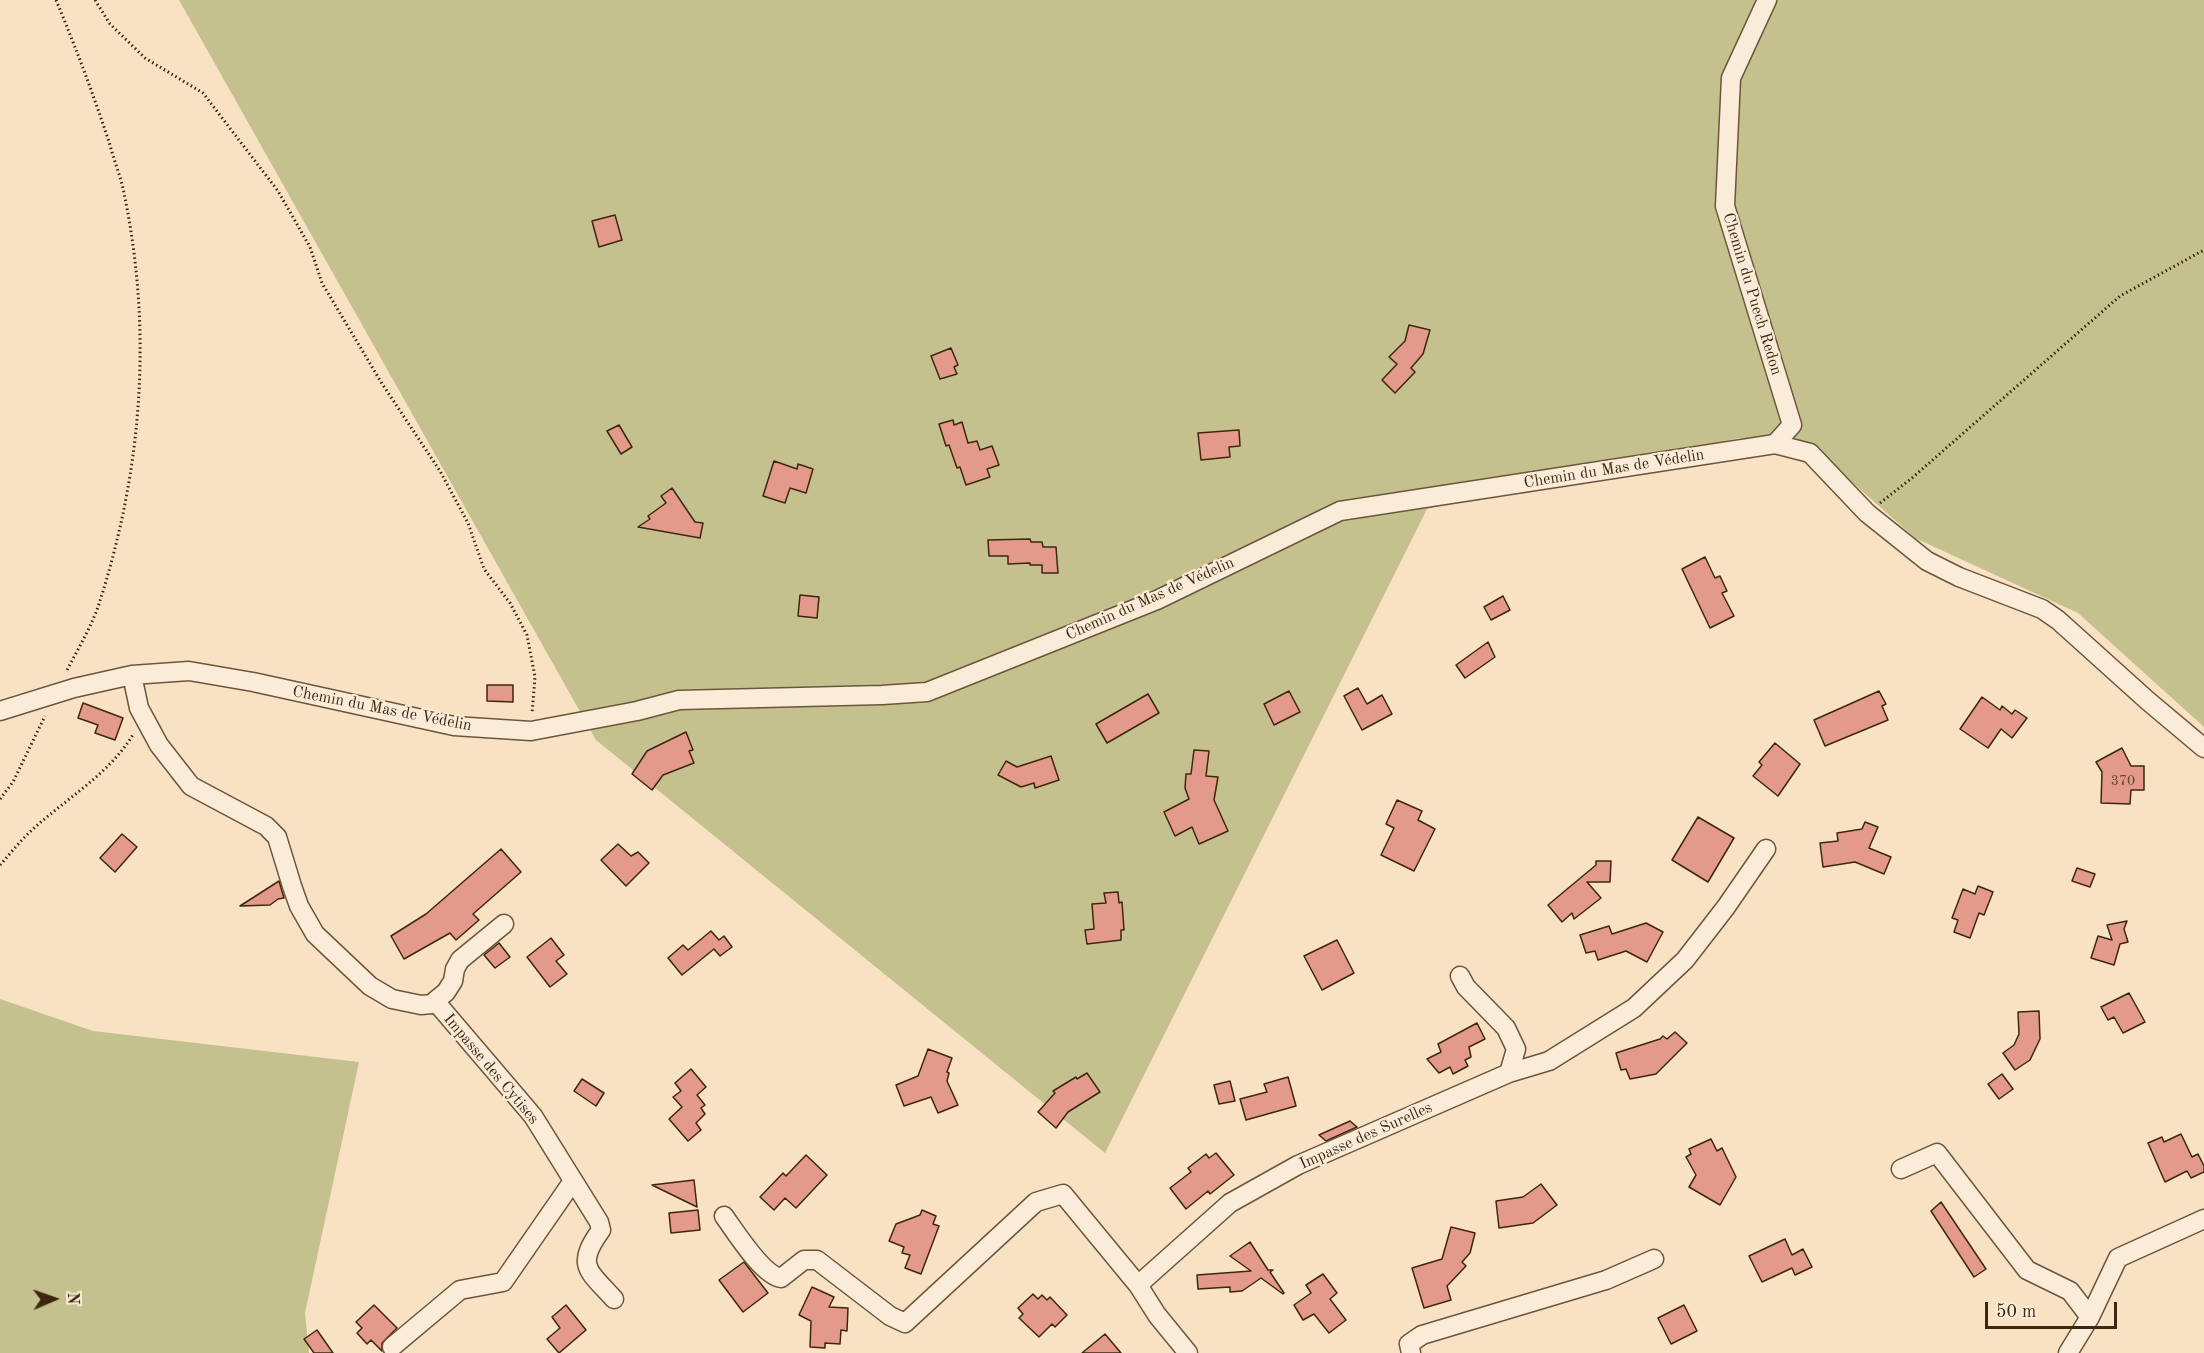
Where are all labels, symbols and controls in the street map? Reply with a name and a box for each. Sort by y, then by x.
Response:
street label: Chemin du Puech Redon [1718,210,1786,378]
street label: Chemin du Mas de Védelin [1522,445,1706,493]
street label: Chemin du Mas de Védelin [1063,553,1237,645]
street label: Chemin du Mas de Védelin [291,682,473,736]
house number: 370 [2111,773,2135,789]
street label: Impasse des Cytises [439,1010,543,1128]
street label: Impasse des Surelles [1297,1098,1435,1174]
north arrow [24,1269,84,1329]
scale bar [1988,1290,2120,1328]
text: N [64,1292,80,1305]
text: 50 m [1996,1303,2036,1321]

